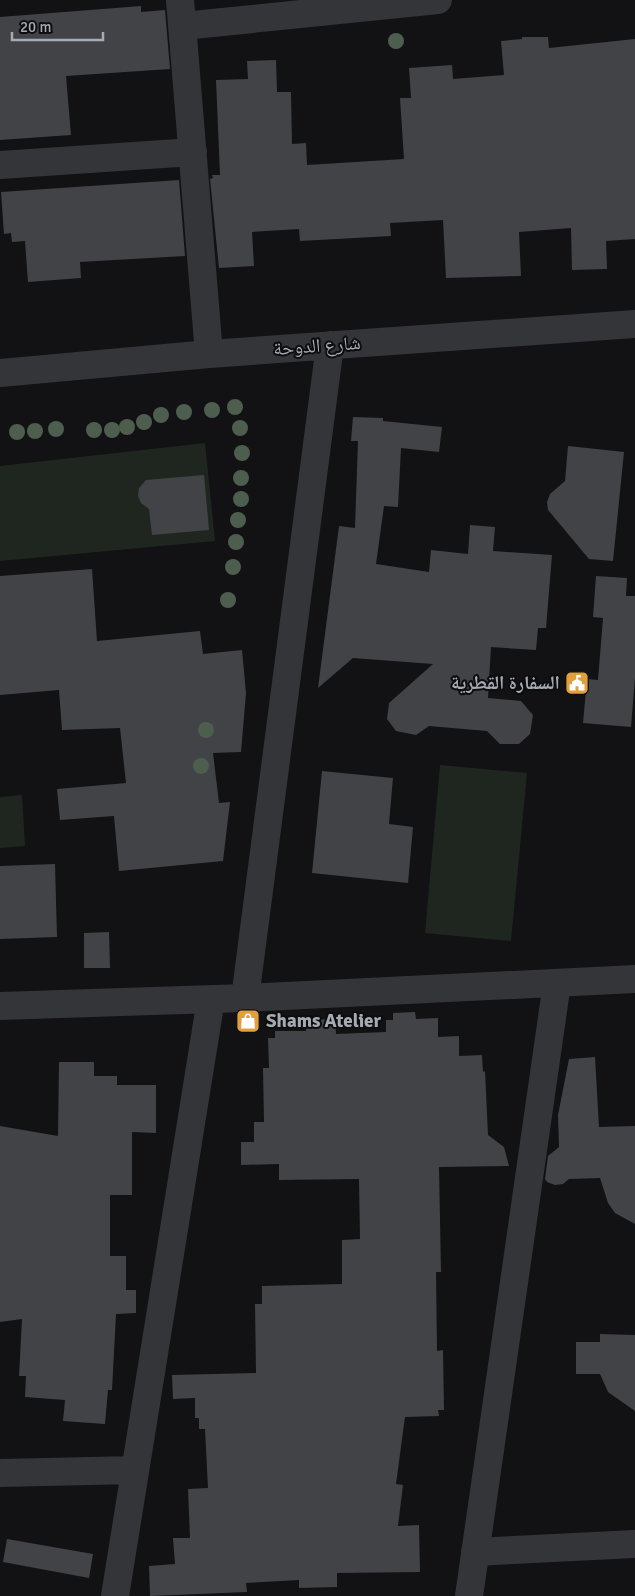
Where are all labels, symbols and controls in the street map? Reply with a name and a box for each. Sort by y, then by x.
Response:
scale bar [12,10,104,42]
text: 20 m [20,18,51,36]
street label: شارع الدوحة [273,331,361,361]
public building icon: السفارة القطرية [564,670,590,696]
place label: السفارة القطرية [451,671,560,695]
shop icon: Shams Atelier [235,1008,261,1034]
place label: Shams Atelier [266,1009,382,1033]

